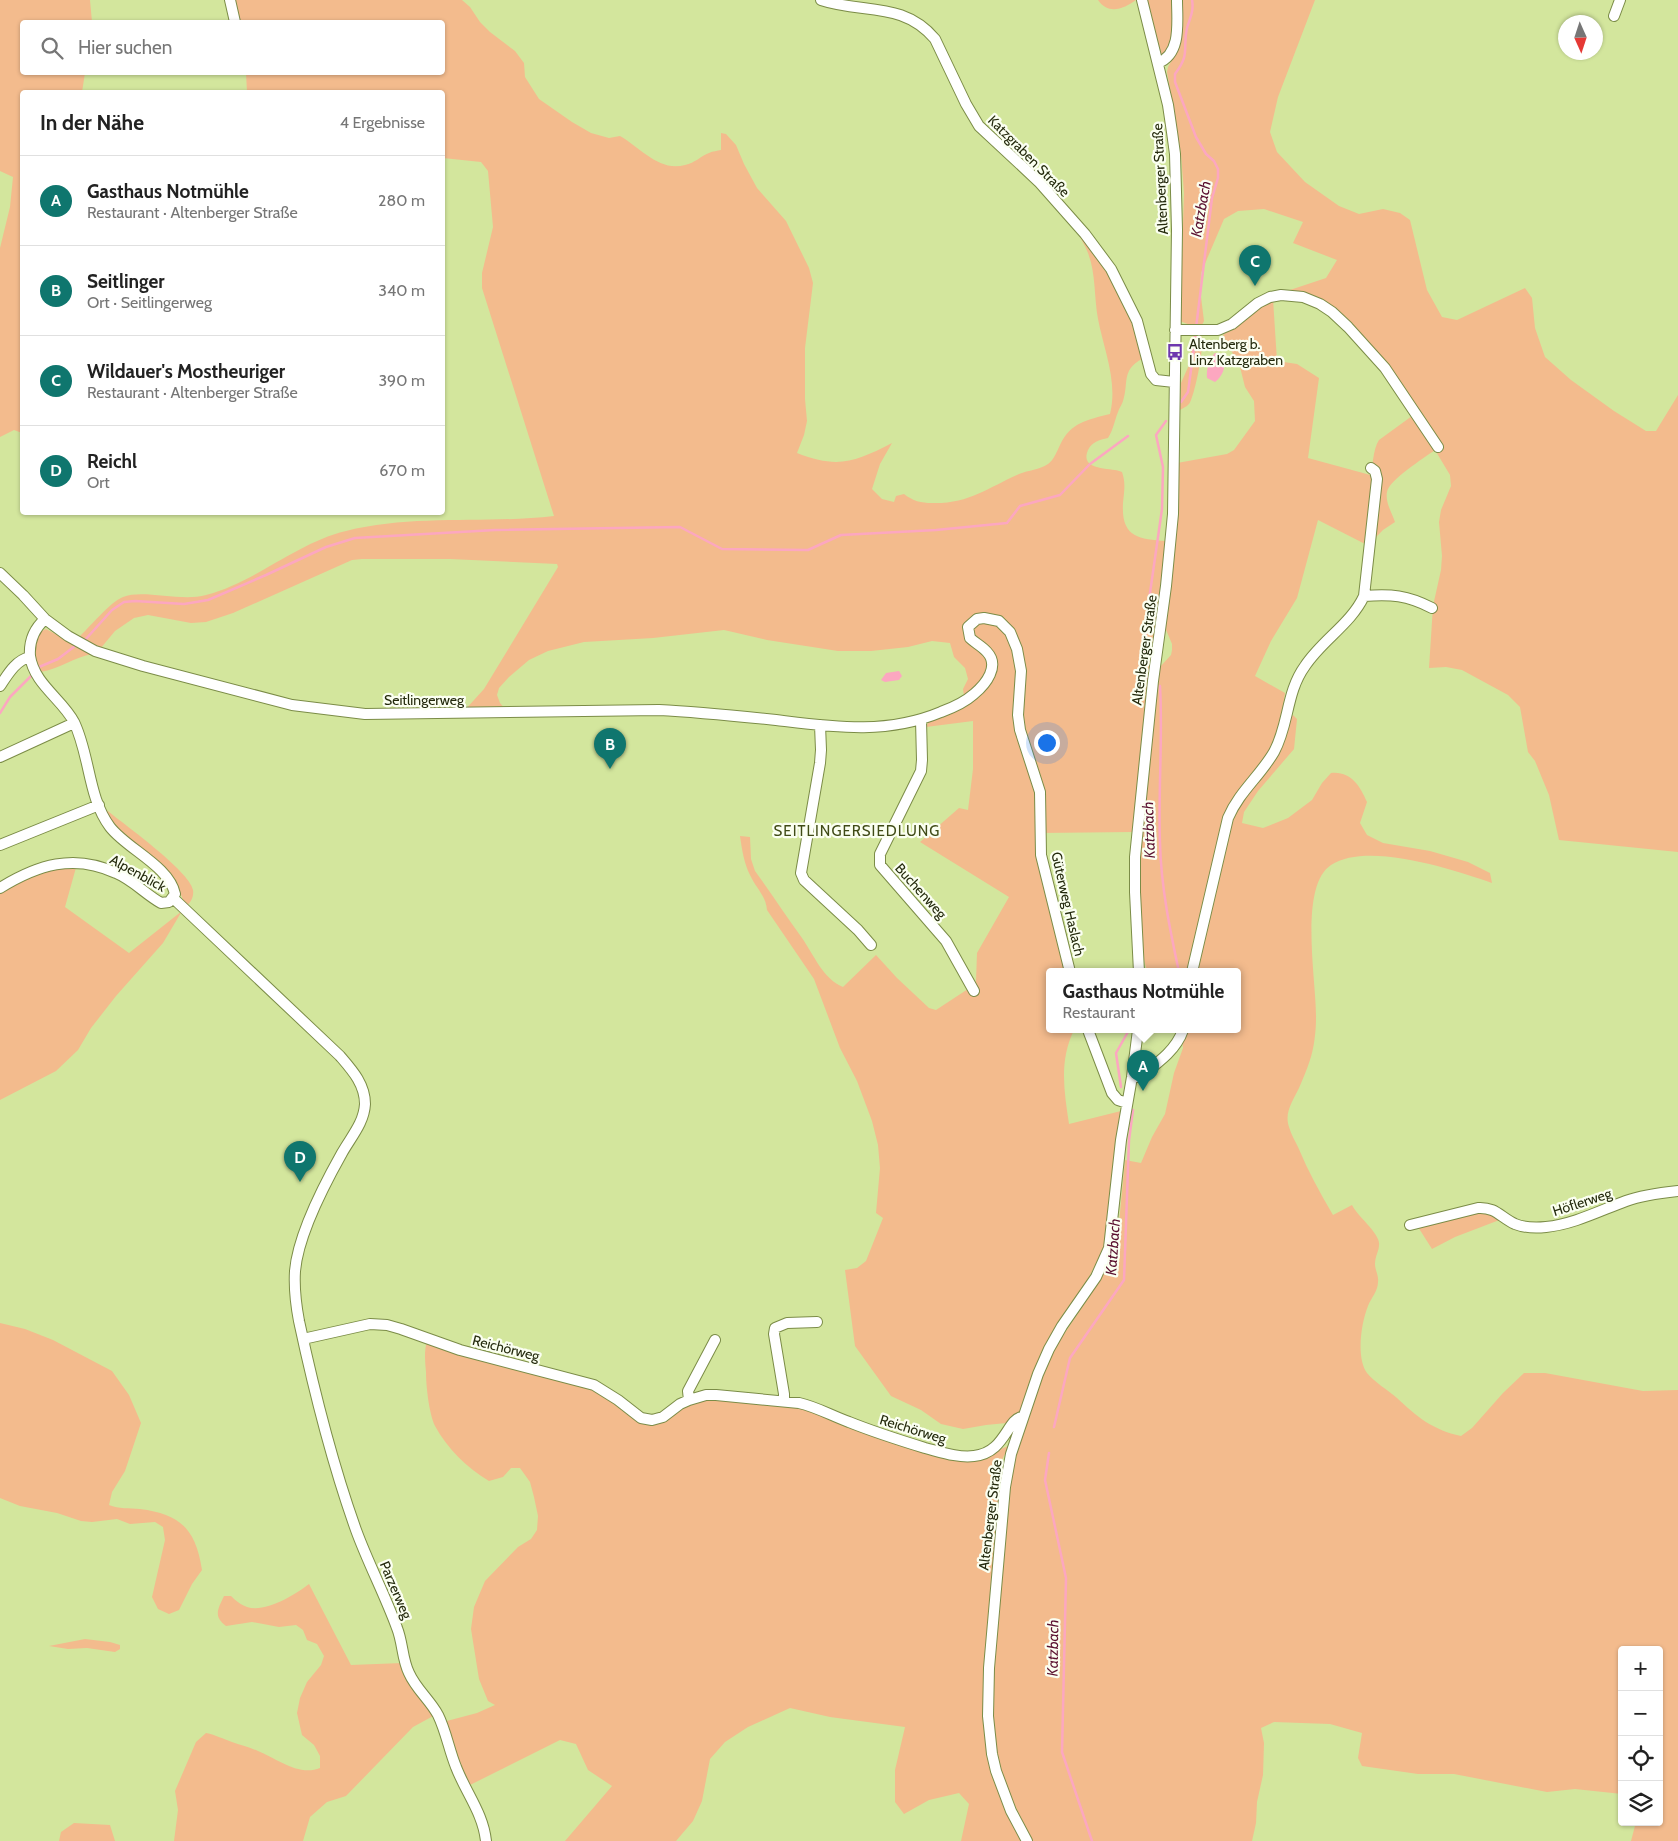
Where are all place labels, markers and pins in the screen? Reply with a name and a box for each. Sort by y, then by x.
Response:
pin: C [1239,245,1271,286]
place label: Altenberg b. Linz Katzgraben [1189,335,1283,369]
bus stop icon: Altenberg b. Linz Katzgraben [1165,342,1185,362]
pin: B [594,728,626,769]
pin: A [1127,1050,1159,1091]
pin: D [284,1141,316,1182]

